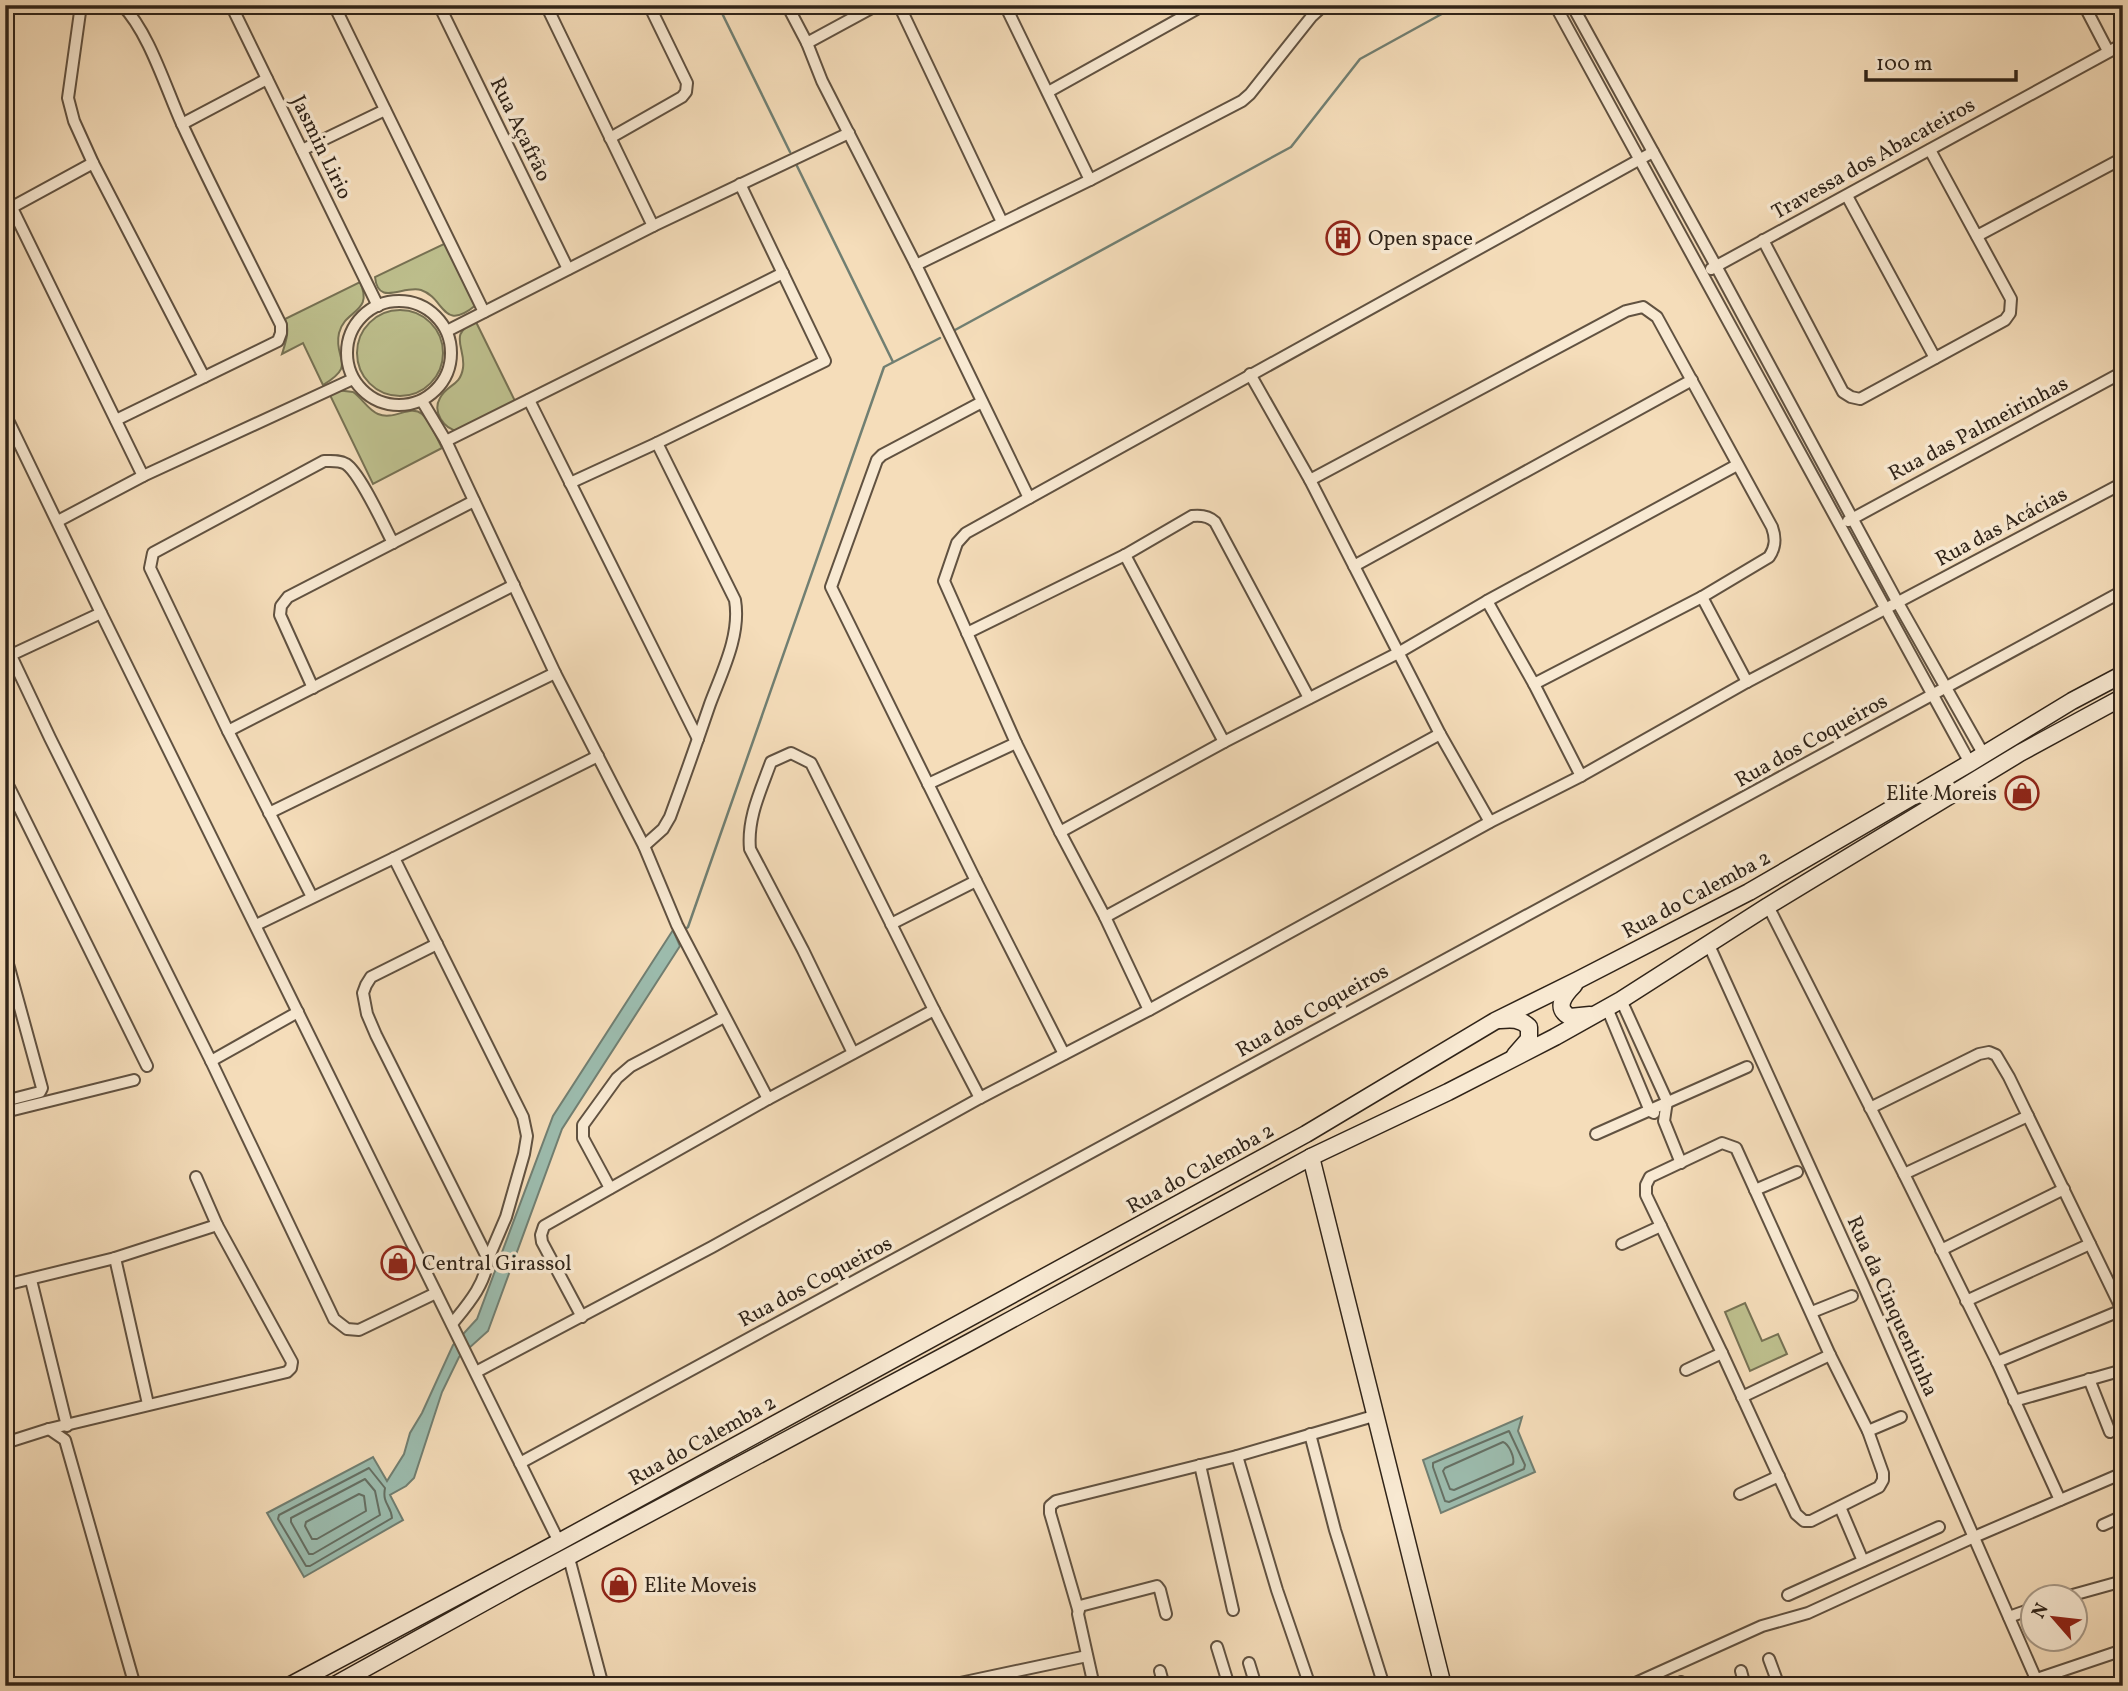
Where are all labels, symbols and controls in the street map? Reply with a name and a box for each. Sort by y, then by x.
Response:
scale bar [1866,38,2016,82]
text: 100 m [1876,50,1933,79]
street label: Rua Açafrão [482,73,557,187]
street label: Jasmin Lirio [283,91,358,205]
street label: Travessa dos Abacateiros [1767,91,1981,227]
building icon: Open space [1324,219,1362,257]
place label: Open space [1368,225,1473,254]
street label: Rua das Palmeirinhas [1884,370,2074,489]
street label: Rua das Acácias [1931,480,2073,574]
street label: Rua dos Coqueiros [1730,687,1893,795]
shop icon: Elite Moreis [2003,774,2041,812]
place label: Elite Moreis [1886,780,1997,809]
street label: Rua do Calemba 2 [1617,844,1776,947]
street label: Rua dos Coqueiros [1231,957,1394,1065]
street label: Rua do Calemba 2 [1122,1117,1280,1222]
street label: Rua da Cinquentinha [1839,1212,1945,1402]
street label: Rua dos Coqueiros [734,1229,898,1335]
shop icon: Central Girassol [379,1244,417,1282]
place label: Central Girassol [422,1250,571,1279]
street label: Rua do Calemba 2 [624,1389,782,1494]
shop icon: Elite Moveis [600,1566,638,1604]
place label: Elite Moveis [644,1572,757,1601]
north arrow [2020,1582,2090,1652]
text: N [2026,1599,2056,1623]

